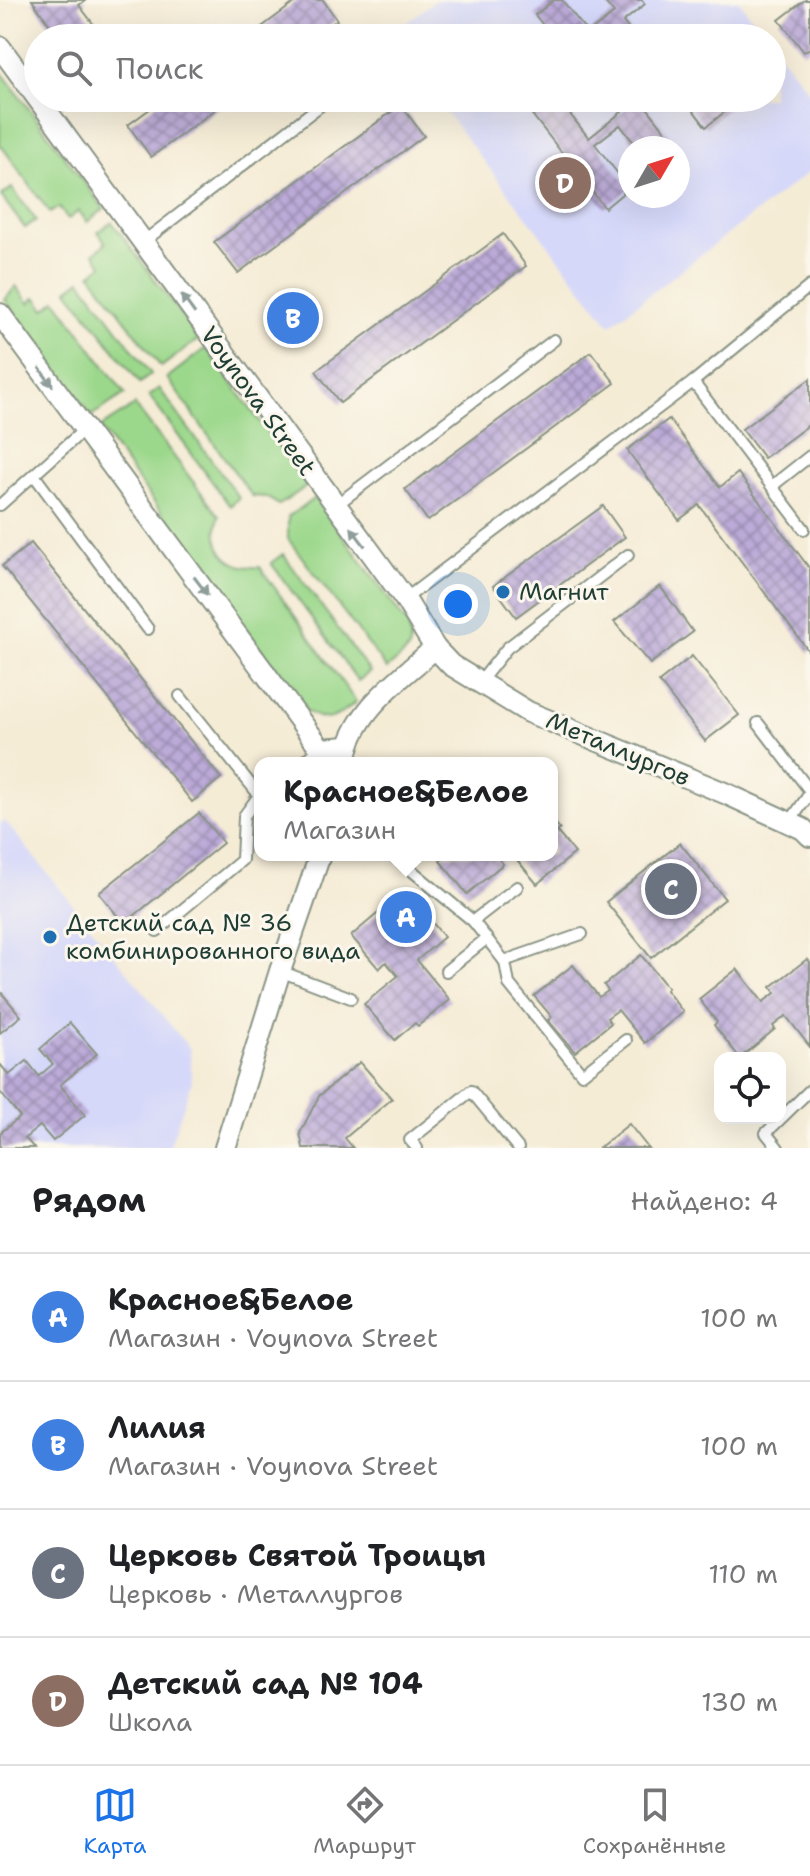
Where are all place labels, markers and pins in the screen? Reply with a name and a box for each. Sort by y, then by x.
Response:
pin: D [539,153,591,213]
pin: B [267,288,319,348]
place label: Магнит [519,576,609,608]
marker: Магнит [494,583,512,601]
pin: C [645,859,697,919]
pin: A [380,887,432,947]
place label: Детский сад № 36 комбинированного вида [66,907,360,967]
marker: Детский сад № 36 комбинированного вида [41,928,59,946]

